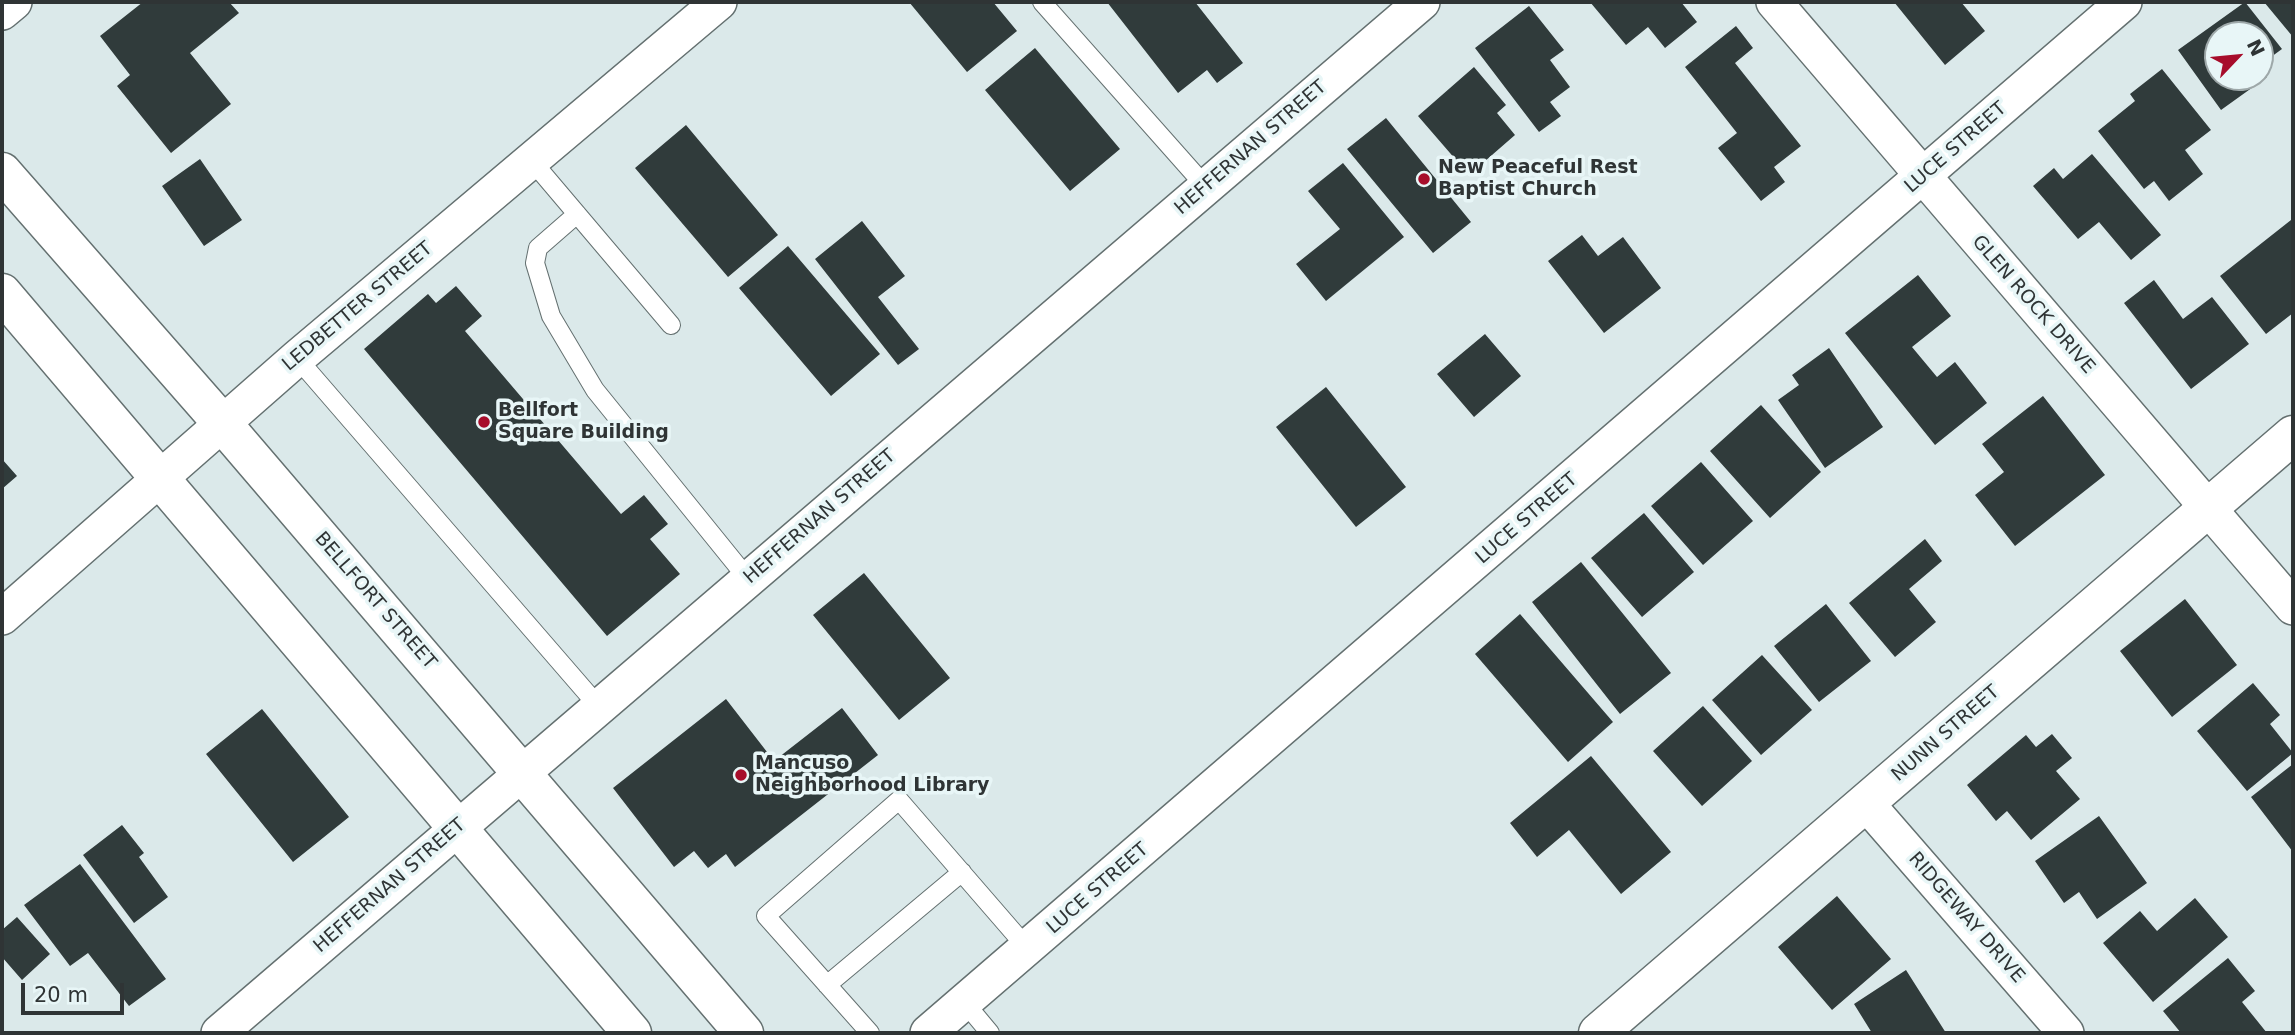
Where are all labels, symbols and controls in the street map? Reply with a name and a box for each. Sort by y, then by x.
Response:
north arrow [2204,21,2274,91]
text: N [2243,36,2269,60]
street label: HEFFERNAN STREET [1171,76,1331,220]
street label: LUCE STREET [1900,98,2012,198]
place label: New Peaceful Rest Baptist Church [1438,157,1638,201]
marker: New Peaceful Rest Baptist Church [1416,171,1432,187]
street label: GLEN ROCK DRIVE [1967,231,2099,379]
street label: LEDBETTER STREET [278,238,438,376]
place label: Bellfort Square Building [498,400,669,444]
marker: Bellfort Square Building [476,414,492,430]
street label: HEFFERNAN STREET [740,445,900,589]
street label: LUCE STREET [1471,469,1583,569]
street label: BELLFORT STREET [309,528,441,674]
street label: NUNN STREET [1888,681,2004,787]
place label: Mancuso Neighborhood Library [755,753,989,797]
marker: Mancuso Neighborhood Library [733,767,749,783]
street label: HEFFERNAN STREET [310,814,470,958]
street label: LUCE STREET [1042,839,1154,939]
street label: RIDGEWAY DRIVE [1903,848,2029,988]
scale bar [24,968,128,1012]
text: 20 m [34,983,88,1007]

